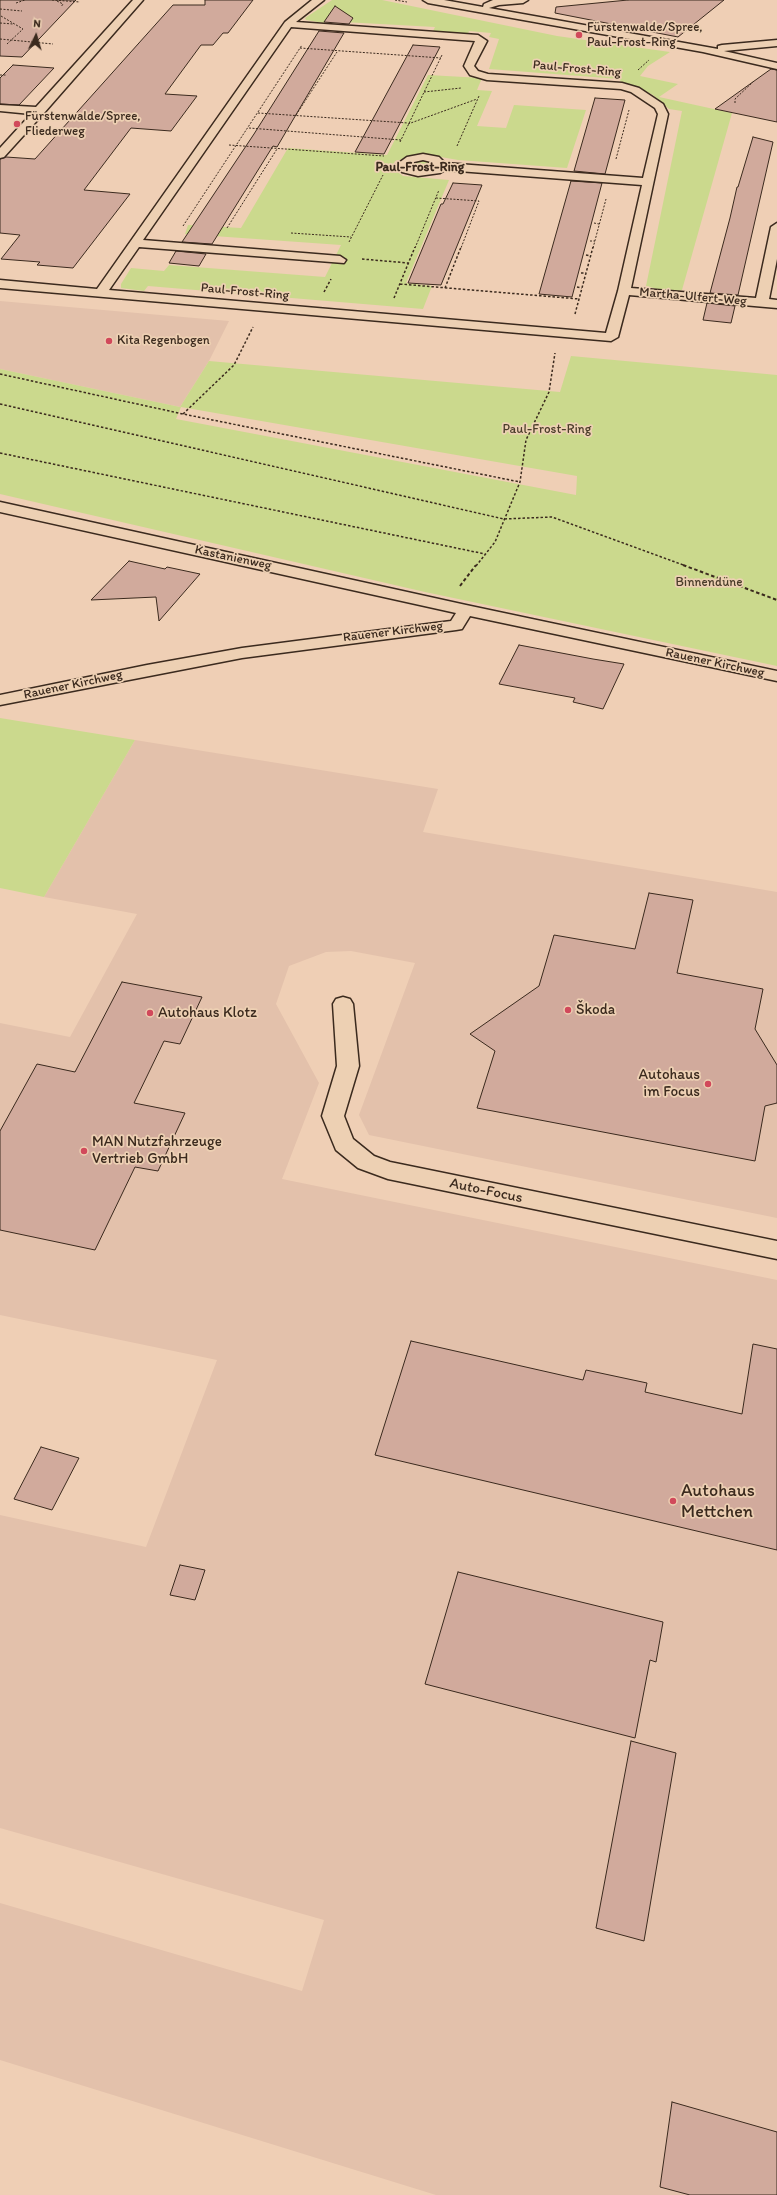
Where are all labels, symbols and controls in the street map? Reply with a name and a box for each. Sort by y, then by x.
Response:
north arrow [16,16,56,56]
text: N [33,17,41,30]
place label: Fürstenwalde/Spree, Paul-Frost-Ring [587,20,703,51]
marker: Fürstenwalde/Spree, Paul-Frost-Ring [574,30,584,40]
street label: Paul-Frost-Ring [532,57,622,81]
place label: Fürstenwalde/Spree, Fliederweg [25,109,141,140]
marker: Fürstenwalde/Spree, Fliederweg [12,119,22,129]
district label: Paul-Frost-Ring [376,160,464,176]
street label: Paul-Frost-Ring [200,280,290,304]
street label: Martha-Ulfert-Weg [639,285,747,309]
place label: Kita Regenbogen [117,333,210,349]
marker: Kita Regenbogen [104,336,114,346]
park label: Paul-Frost-Ring [503,422,591,438]
street label: Kastanienweg [193,542,273,574]
park label: Binnendüne [675,575,743,591]
street label: Rauener Kirchweg [342,618,444,646]
street label: Rauener Kirchweg [664,645,766,681]
street label: Rauener Kirchweg [22,667,124,703]
place label: Škoda [576,1001,615,1019]
place label: Autohaus Klotz [158,1004,257,1022]
marker: Škoda [563,1005,573,1015]
marker: Autohaus Klotz [145,1008,155,1018]
place label: Autohaus im Focus [638,1066,700,1101]
marker: Autohaus im Focus [703,1079,713,1089]
place label: MAN Nutzfahrzeuge Vertrieb GmbH [92,1133,222,1168]
marker: MAN Nutzfahrzeuge Vertrieb GmbH [79,1146,89,1156]
street label: Auto-Focus [448,1174,524,1208]
place label: Autohaus Mettchen [681,1480,755,1522]
marker: Autohaus Mettchen [668,1496,678,1506]

